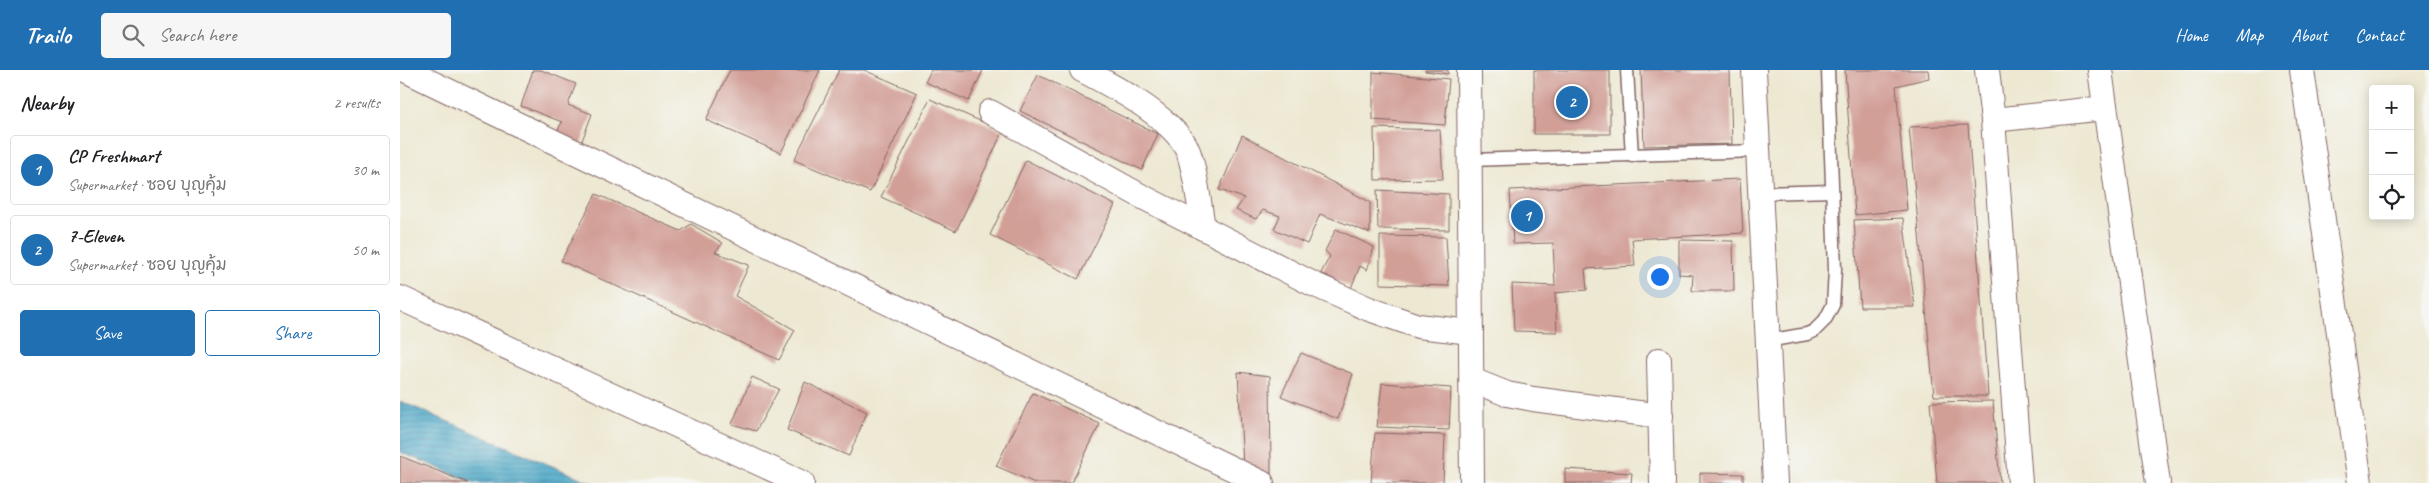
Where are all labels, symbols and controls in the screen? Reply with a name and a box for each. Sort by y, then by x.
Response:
search box [101,13,451,58]
text: Trailo [25,20,71,50]
icon: search [119,21,147,49]
text: Search here [159,23,236,47]
text: Home [2175,24,2208,46]
text: Map [2236,24,2263,46]
text: About [2291,24,2327,46]
text: Contact [2355,24,2404,46]
pin: 2 [1556,83,1588,121]
map controls [2369,85,2414,220]
button: + [2369,85,2414,130]
text: Nearby [20,90,73,116]
text: 2 results [333,93,380,113]
button: − [2369,130,2414,175]
text: CP Freshmart [68,144,159,168]
text: 1 [33,160,41,180]
text: 30 m [352,160,379,180]
text: Supermarket · ซอย บุญคุ้ม [68,175,227,195]
button: locate [2369,175,2414,220]
pin: 1 [1511,197,1543,235]
text: 7-Eleven [68,224,124,248]
text: 2 [33,240,41,260]
text: 50 m [352,240,379,260]
text: Supermarket · ซอย บุญคุ้ม [68,255,227,275]
your location [1647,264,1673,290]
button: Save [20,310,195,356]
button: Share [205,310,380,356]

